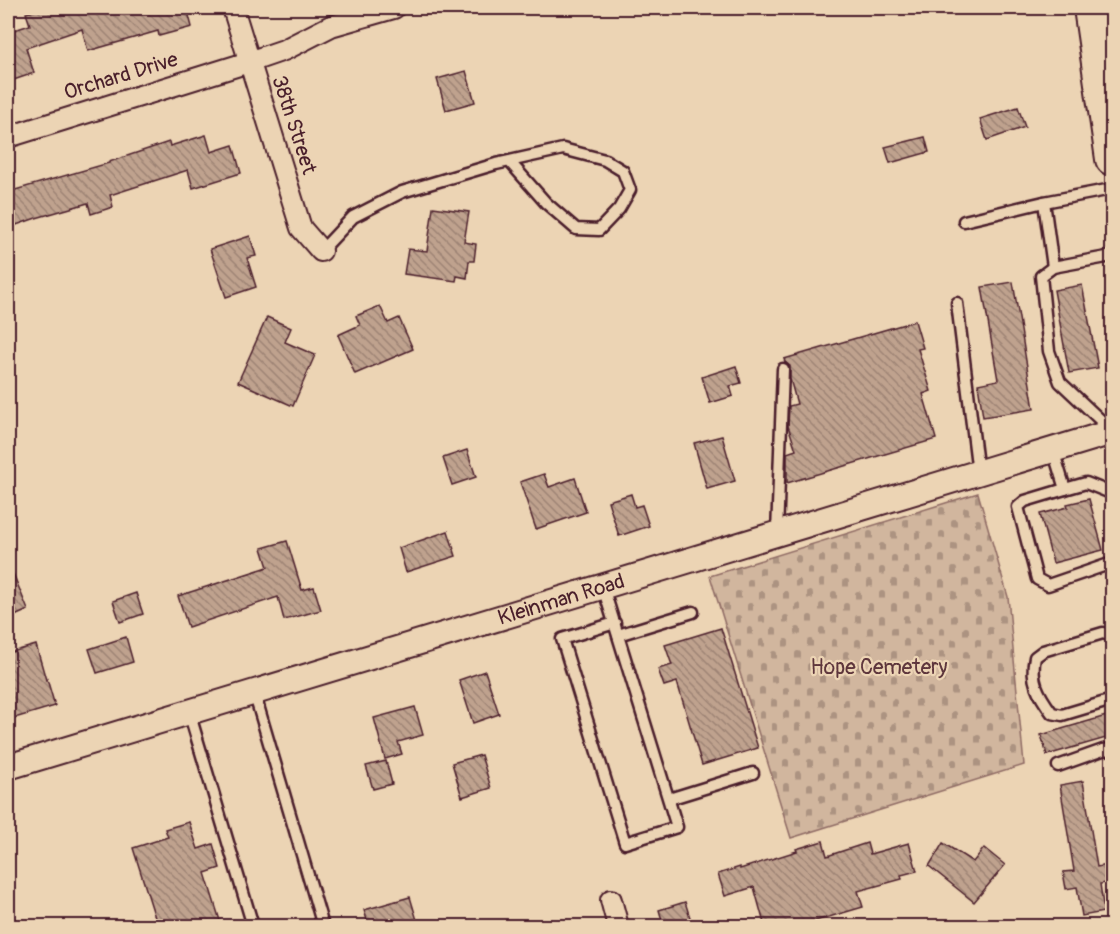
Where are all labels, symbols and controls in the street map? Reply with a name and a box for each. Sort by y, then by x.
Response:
street label: Orchard Drive [61,46,182,106]
street label: 38th Street [265,72,323,178]
street label: Kleinman Road [494,567,628,631]
park label: Hope Cemetery [811,654,948,681]

